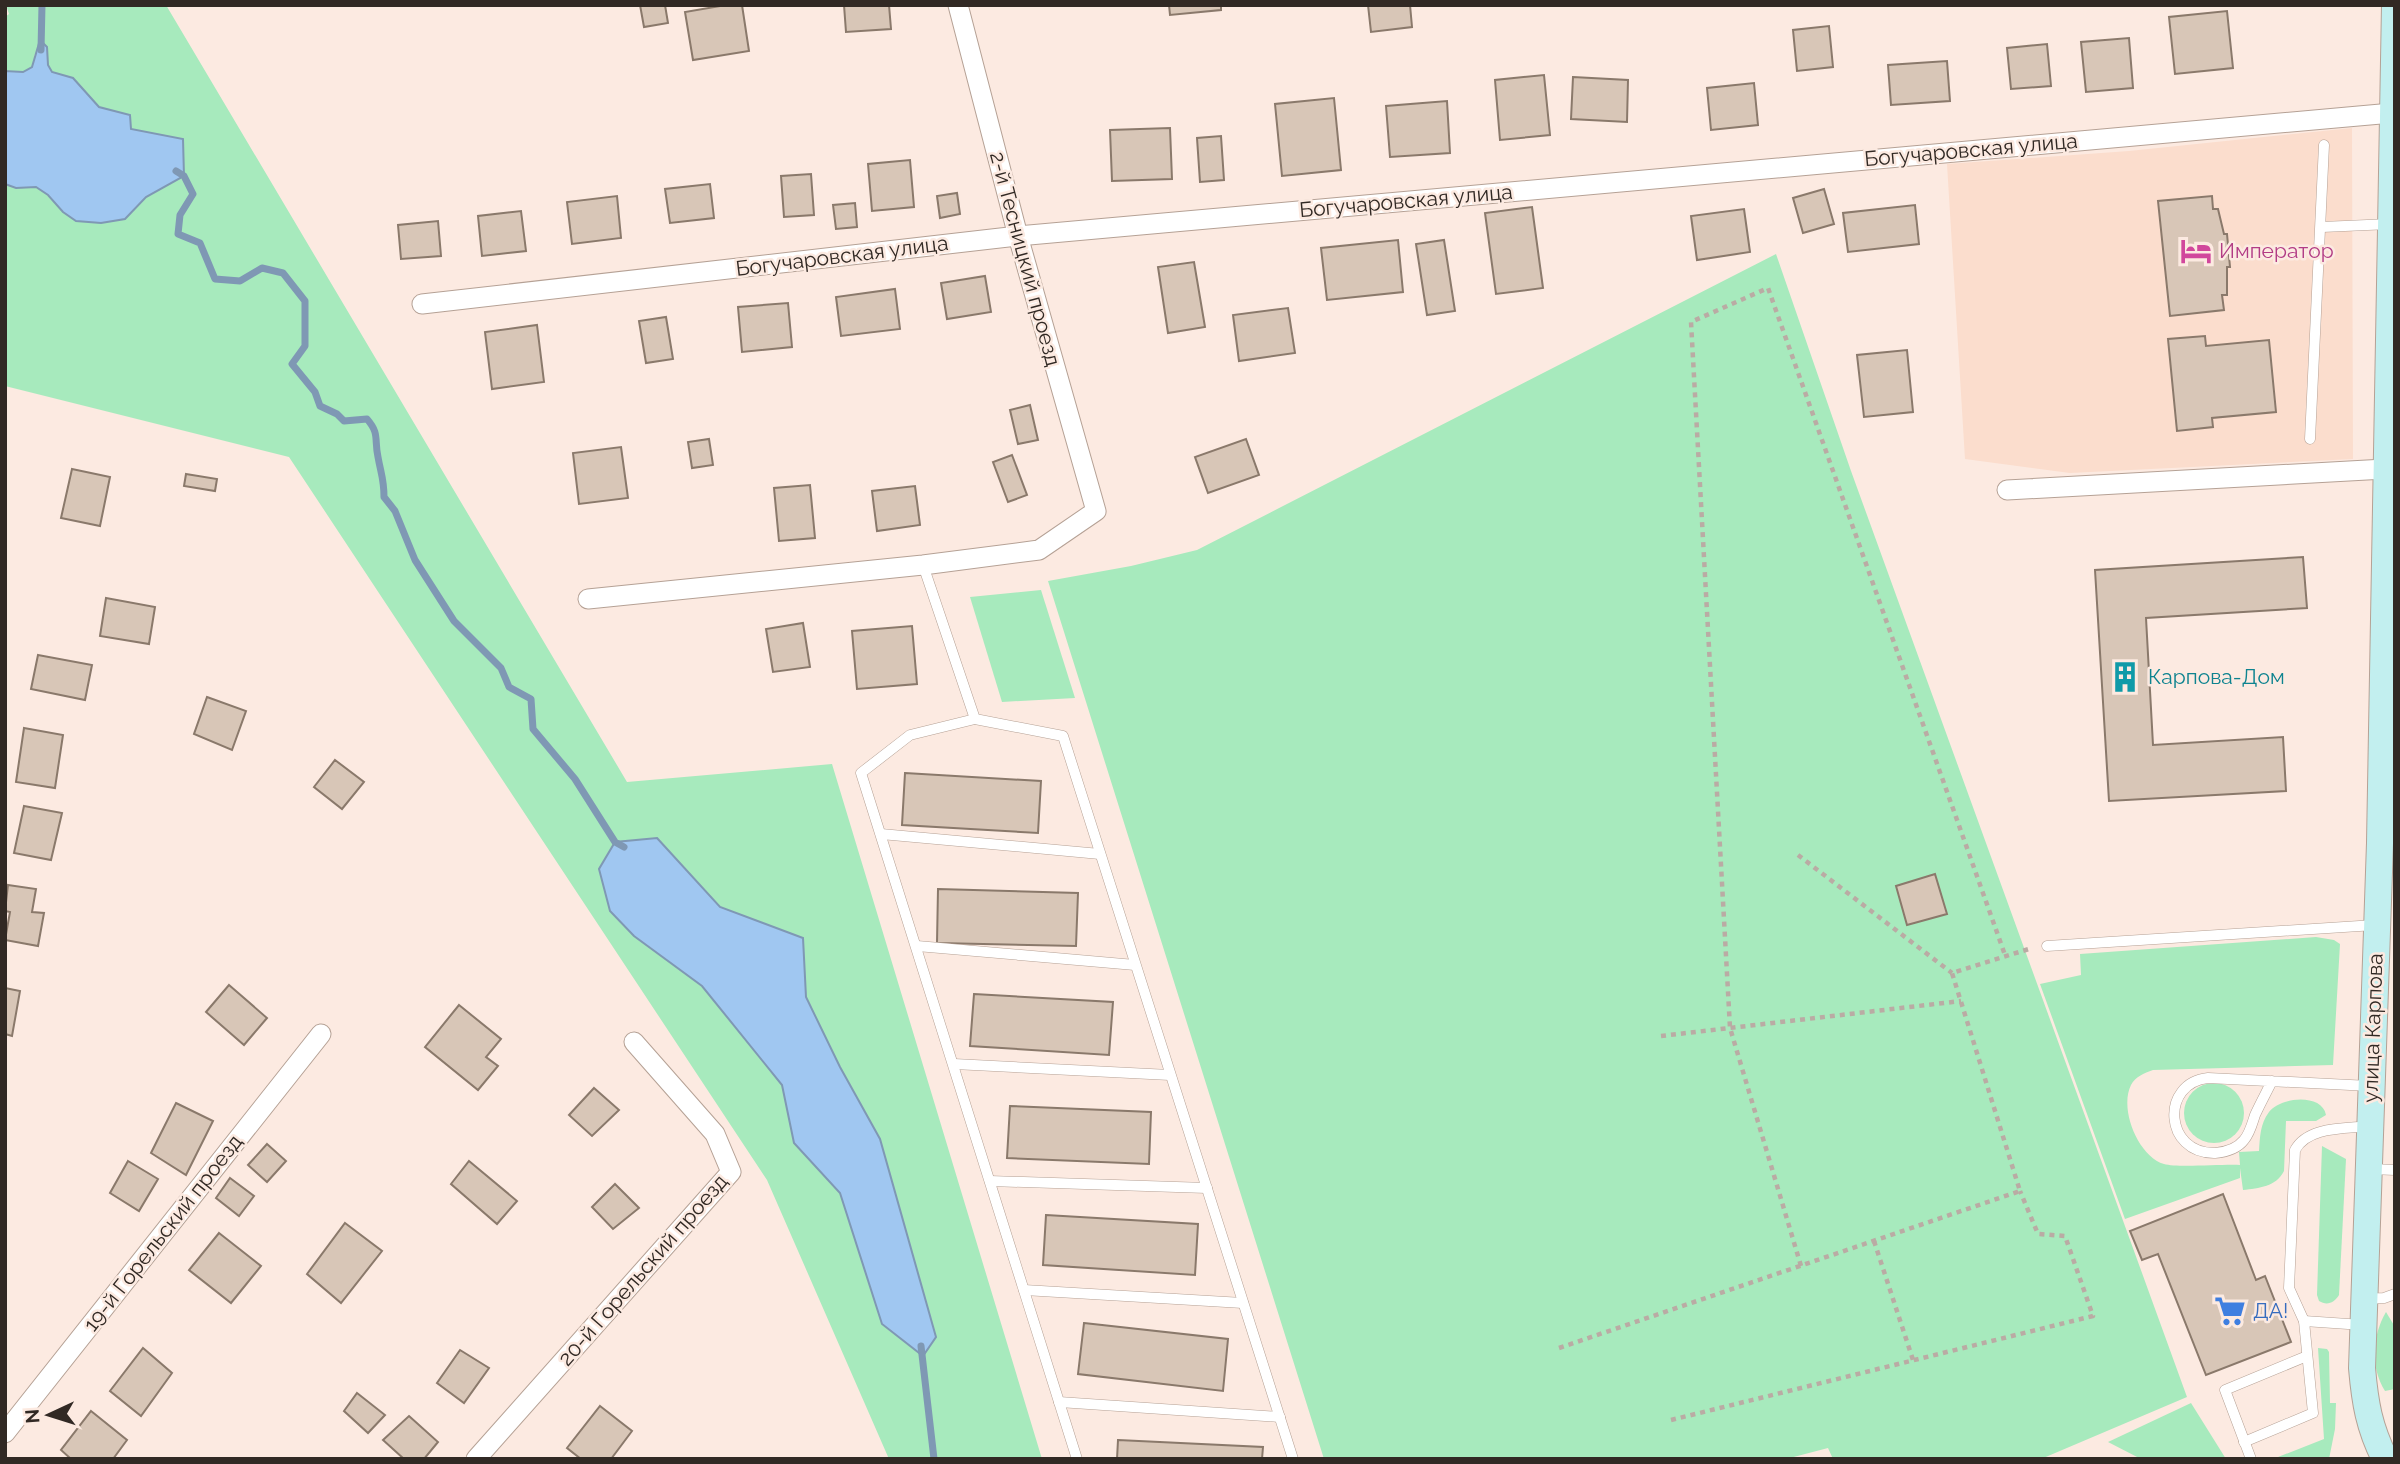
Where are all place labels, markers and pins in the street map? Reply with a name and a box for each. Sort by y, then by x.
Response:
hotel icon: Император [2179,234,2213,268]
place label: Император [2219,238,2334,263]
building icon: Карпова-Дом [2108,660,2142,694]
place label: Карпова-Дом [2148,664,2285,689]
supermarket icon: ДА! [2213,1294,2247,1328]
place label: ДА! [2253,1298,2288,1323]

